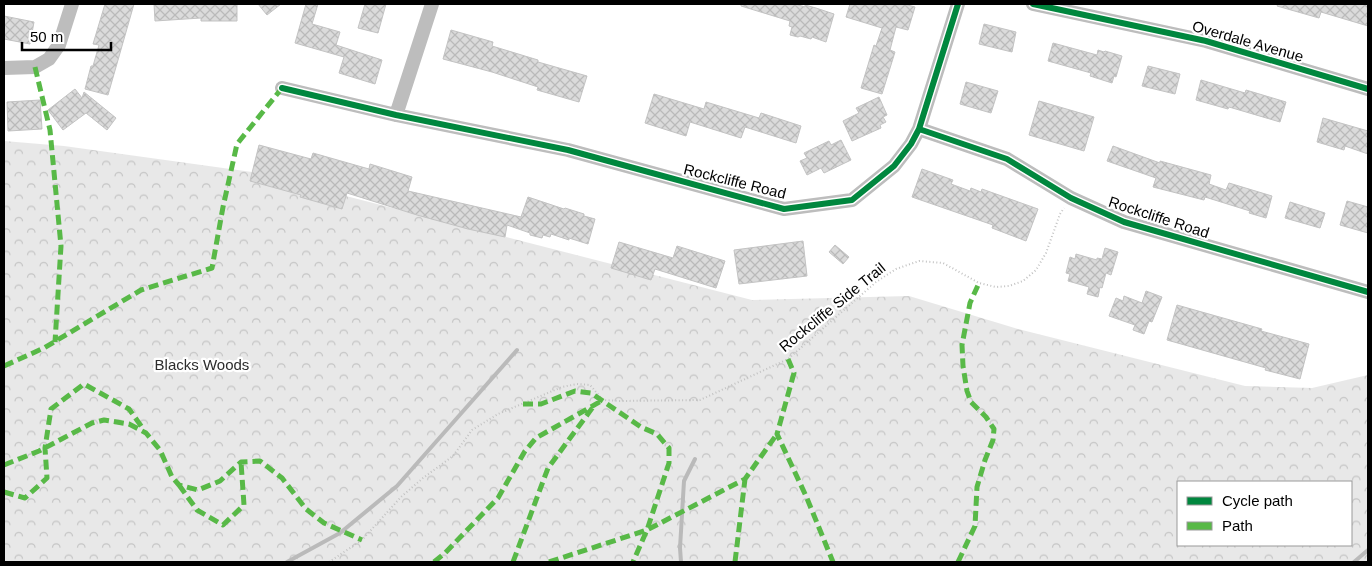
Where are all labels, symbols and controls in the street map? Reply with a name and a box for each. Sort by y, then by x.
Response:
street label: Overdale Avenue [1190,17,1306,65]
scale bar [22,20,111,52]
text: 50 m [30,28,63,45]
street label: Rockcliffe Road [682,160,788,202]
street label: Rockcliffe Road [1107,193,1211,241]
street label: Rockcliffe Side Trail [776,259,888,355]
park label: Blacks Woods [155,356,249,373]
legend [1177,481,1352,546]
text: Cycle path [1222,492,1293,509]
text: Path [1222,517,1253,534]

